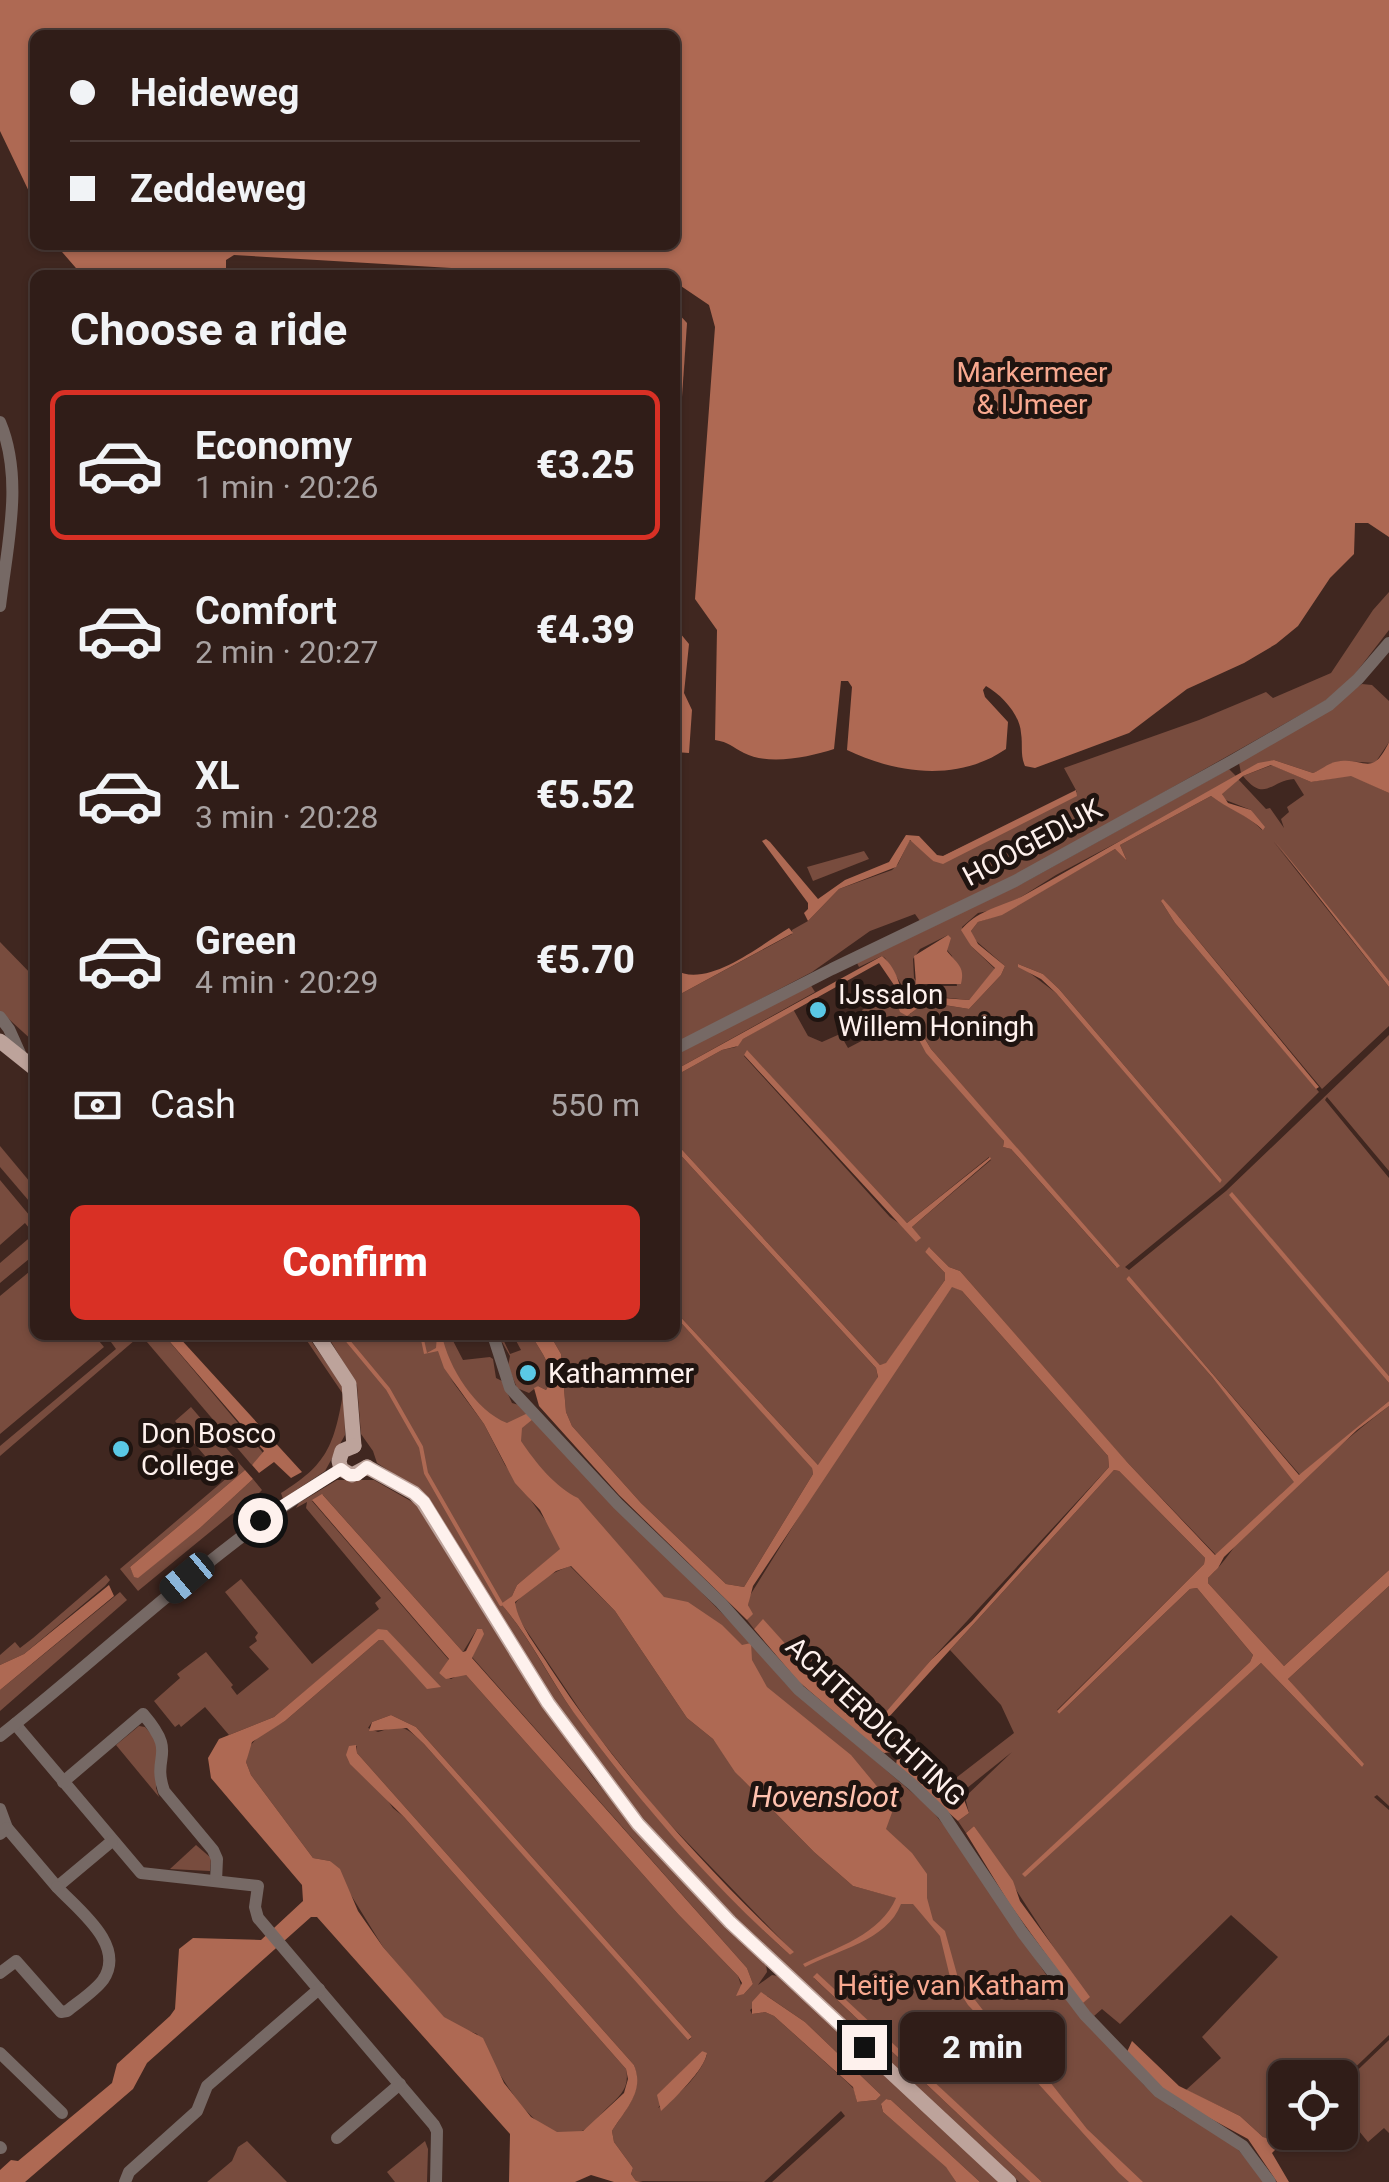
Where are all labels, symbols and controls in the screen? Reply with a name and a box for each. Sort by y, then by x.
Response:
text: Heideweg [130,71,299,115]
text: Zeddeweg [130,167,307,211]
text: Choose a ride [70,303,347,356]
park label: Markermeer & IJmeer [956,356,1108,421]
icon: car [75,420,165,510]
text: Economy [195,424,352,468]
text: €3.25 [536,443,635,487]
text: 1 min · 20:26 [195,468,378,506]
icon: car [75,585,165,675]
text: Comfort [195,589,337,633]
text: €4.39 [536,608,635,652]
text: 2 min · 20:27 [195,633,378,671]
icon: car [75,750,165,840]
text: XL [195,754,240,798]
text: €5.52 [536,773,635,817]
street label: HOOGEDIJK [957,792,1108,893]
text: 3 min · 20:28 [195,798,378,836]
icon: car [75,915,165,1005]
text: Green [195,919,297,963]
text: €5.70 [536,938,635,982]
text: 4 min · 20:29 [195,963,378,1001]
place label: IJssalon Willem Honingh [838,978,1034,1043]
marker: IJssalon Willem Honingh [807,999,829,1021]
icon: cash [70,1078,125,1133]
text: Cash [150,1083,236,1127]
text: 550 m [550,1086,640,1124]
button: Confirm [70,1205,640,1320]
place label: Kathammer [548,1357,695,1390]
marker: Kathammer [517,1362,539,1384]
place label: Don Bosco College [141,1417,276,1482]
marker: Don Bosco College [110,1438,132,1460]
route start [238,1498,283,1543]
car [154,1547,220,1609]
street label: ACHTERDICHTING [779,1630,972,1813]
water label: Hovensloot [751,1779,899,1814]
park label: Heitje van Katham [837,1969,1065,2002]
callout: 2 min [899,2012,1064,2082]
route end [842,2025,887,2070]
text: 2 min [942,2028,1023,2066]
map controls [1268,2060,1358,2150]
button: locate [1268,2060,1358,2150]

